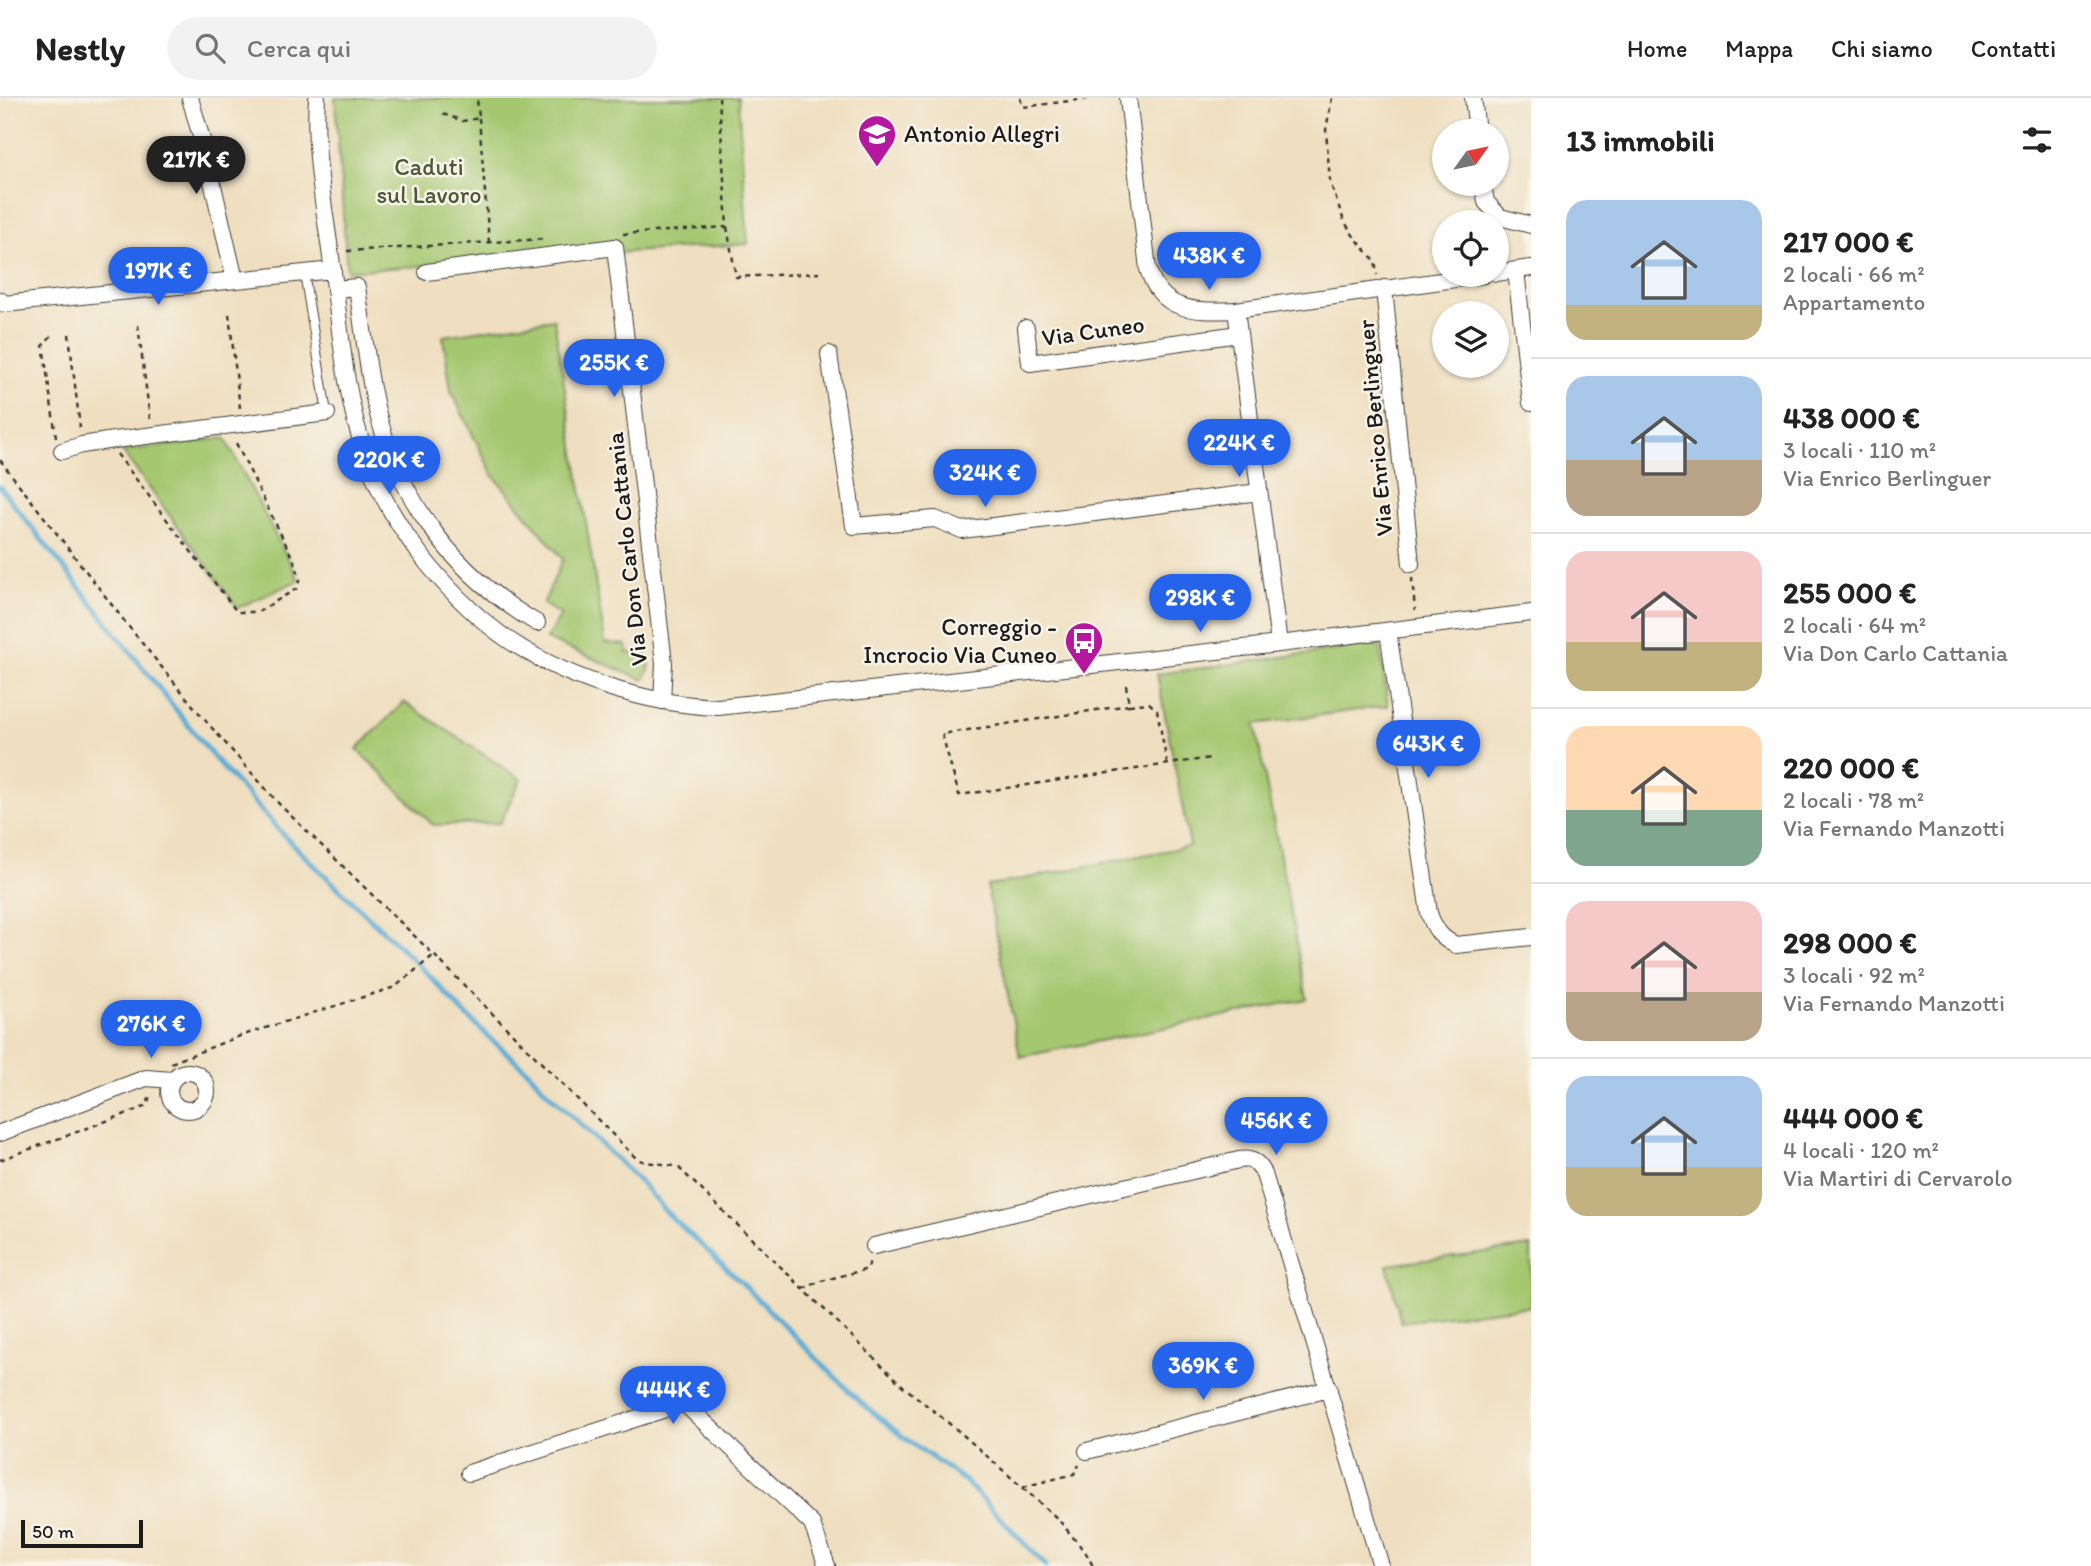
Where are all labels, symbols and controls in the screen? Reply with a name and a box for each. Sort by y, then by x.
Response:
search box [167,17,657,80]
text: Nestly [35,29,125,68]
icon: search [191,29,229,67]
text: Cerca qui [247,32,351,64]
text: Home [1627,34,1687,63]
text: Mappa [1725,34,1793,63]
text: Chi siamo [1831,34,1933,63]
text: Contatti [1971,34,2056,63]
school or university icon: Antonio Allegri [856,113,898,168]
place label: Antonio Allegri [904,119,1060,148]
north arrow [1432,119,1508,196]
map controls [1432,119,1509,378]
icon: filters [2018,121,2056,159]
text: 13 immobili [1566,122,1715,159]
pin: 217K € [139,136,253,196]
text: 217K € [162,145,230,173]
park label: Caduti sul Lavoro [376,152,482,209]
button: locate [1432,210,1509,287]
text: 217 000 € [1783,223,1914,260]
icon: home [1622,228,1706,312]
pin: 438K € [1152,232,1266,292]
text: 438K € [1173,241,1245,269]
pin: 197K € [101,248,215,307]
text: 197K € [124,256,192,284]
text: 2 locali · 66 m² [1783,260,1925,288]
text: Appartamento [1783,288,1925,316]
button: layers [1432,301,1509,378]
street label: Via Cuneo [1040,309,1146,352]
street label: Via Enrico Berlinguer [1351,319,1398,538]
pin: 255K € [557,340,671,399]
text: 255K € [579,348,649,376]
text: 438 000 € [1783,399,1920,436]
icon: home [1622,404,1706,488]
pin: 224K € [1182,420,1296,479]
text: 224K € [1203,428,1275,456]
street label: Via Don Carlo Cattania [600,430,653,667]
pin: 220K € [332,436,446,496]
text: 3 locali · 110 m² [1783,436,1936,464]
text: 220K € [353,445,425,473]
pin: 324K € [928,450,1042,509]
text: 324K € [949,458,1021,486]
text: Via Enrico Berlinguer [1783,464,1991,492]
pin: 298K € [1143,574,1257,634]
text: 255 000 € [1783,574,1916,611]
icon: home [1622,579,1706,663]
text: 298K € [1165,583,1235,611]
text: 2 locali · 64 m² [1783,611,1926,639]
place label: Correggio - Incrocio Via Cuneo [863,612,1057,669]
bus stop icon: Correggio - Incrocio Via Cuneo [1063,620,1105,675]
text: Via Don Carlo Cattania [1783,639,2008,667]
pin: 643K € [1371,720,1485,780]
text: 643K € [1392,729,1464,757]
text: 220 000 € [1783,749,1919,786]
icon: home [1622,754,1706,838]
text: 2 locali · 78 m² [1783,786,1924,814]
text: Via Fernando Manzotti [1783,814,2005,842]
text: 298 000 € [1783,924,1917,961]
icon: home [1622,929,1706,1013]
text: 3 locali · 92 m² [1783,961,1925,989]
text: Via Fernando Manzotti [1783,989,2005,1017]
pin: 276K € [94,1000,208,1060]
text: 276K € [117,1009,185,1037]
pin: 456K € [1219,1098,1333,1157]
text: 444 000 € [1783,1099,1923,1136]
icon: home [1622,1104,1706,1188]
text: 456K € [1240,1106,1312,1134]
text: 4 locali · 120 m² [1783,1136,1939,1164]
text: Via Martiri di Cervarolo [1783,1164,2012,1192]
pin: 369K € [1146,1342,1260,1402]
text: 369K € [1168,1351,1238,1379]
pin: 444K € [616,1366,730,1426]
text: 444K € [636,1375,710,1403]
scale bar [21,1517,144,1549]
text: 50 m [32,1520,74,1543]

